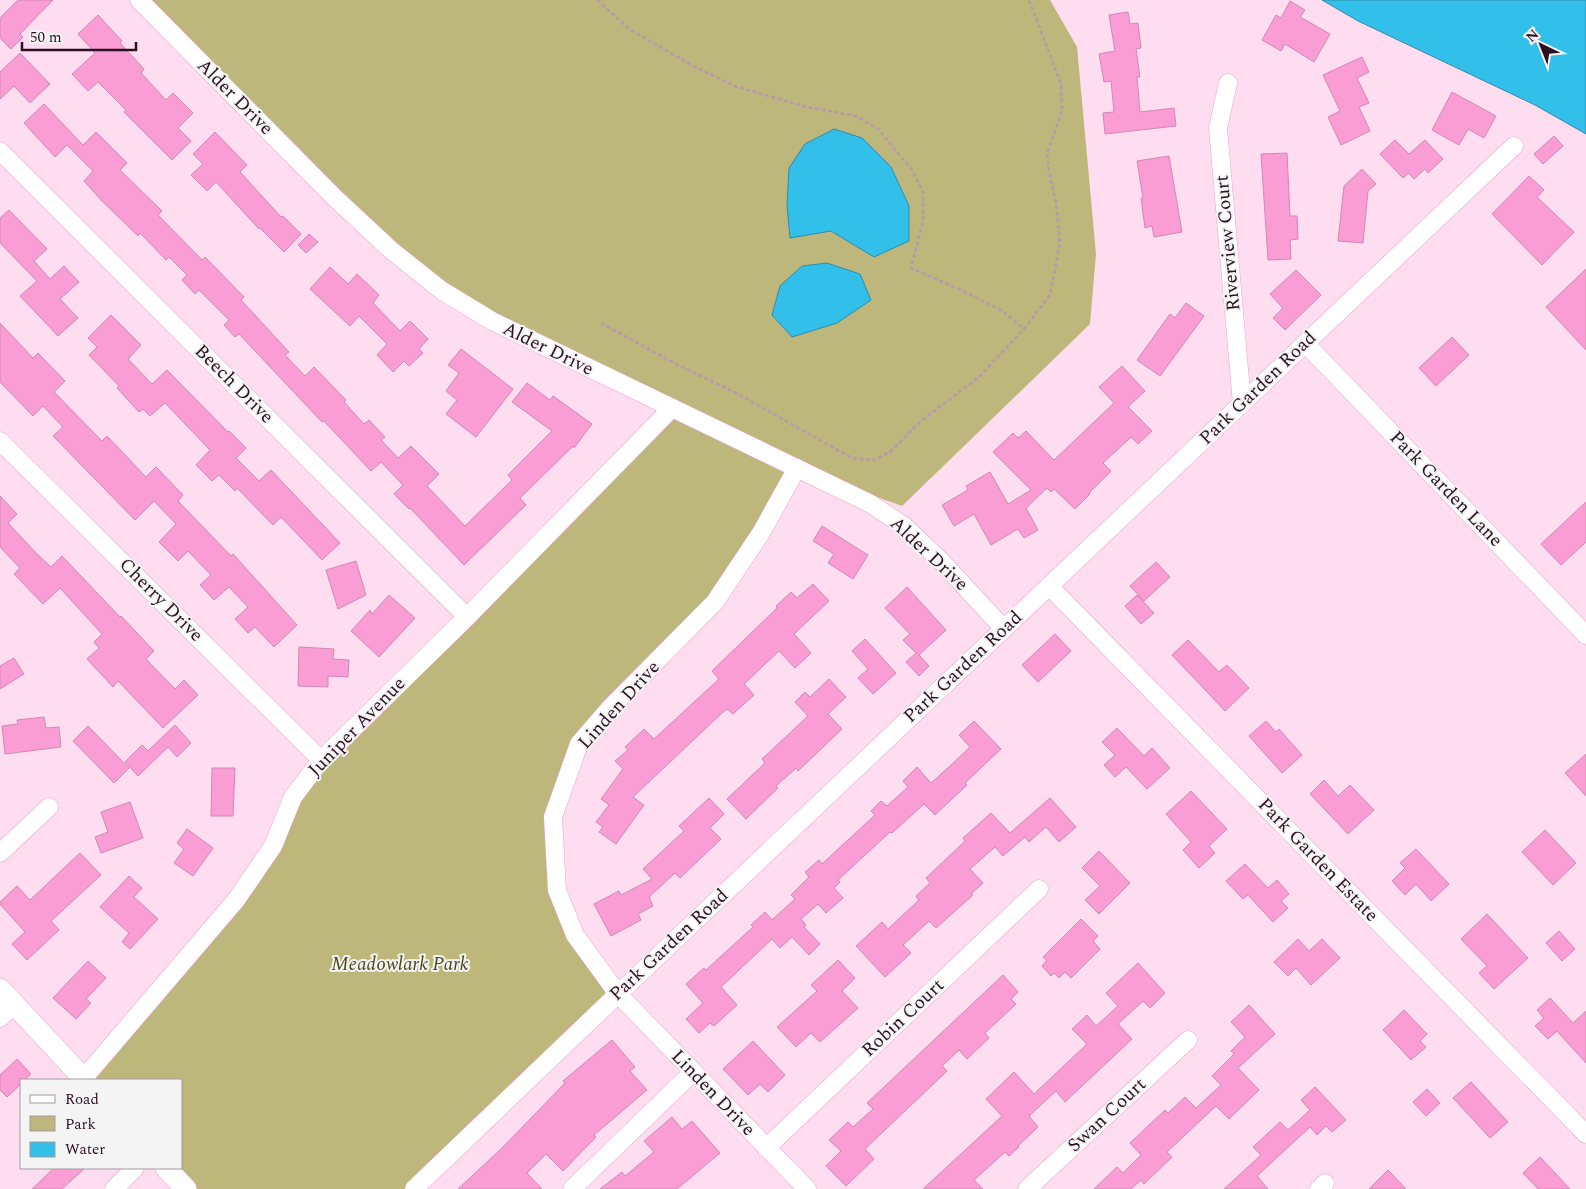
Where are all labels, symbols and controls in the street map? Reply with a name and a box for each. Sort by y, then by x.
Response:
scale bar [22,20,136,52]
north arrow [1516,20,1566,70]
text: N [1521,24,1544,47]
text: 50 m [30,26,62,49]
street label: Alder Drive [190,52,280,142]
street label: Riverview Court [1208,173,1248,312]
street label: Alder Drive [497,314,599,384]
street label: Park Garden Road [1193,324,1323,452]
street label: Beech Drive [187,337,281,431]
street label: Park Garden Lane [1383,424,1509,554]
street label: Alder Drive [883,510,975,598]
street label: Cherry Drive [112,551,210,649]
street label: Park Garden Road [897,604,1029,730]
street label: Linden Drive [571,654,667,756]
street label: Juniper Avenue [301,670,413,784]
street label: Park Garden Estate [1251,791,1385,929]
street label: Park Garden Road [603,882,735,1008]
park label: Meadowlark Park [331,950,469,979]
street label: Robin Court [855,972,951,1064]
street label: Linden Drive [664,1043,762,1143]
street label: Swan Court [1061,1070,1153,1159]
legend [20,1079,182,1169]
text: Road [65,1088,99,1111]
text: Park [65,1113,96,1136]
text: Water [65,1138,105,1161]

